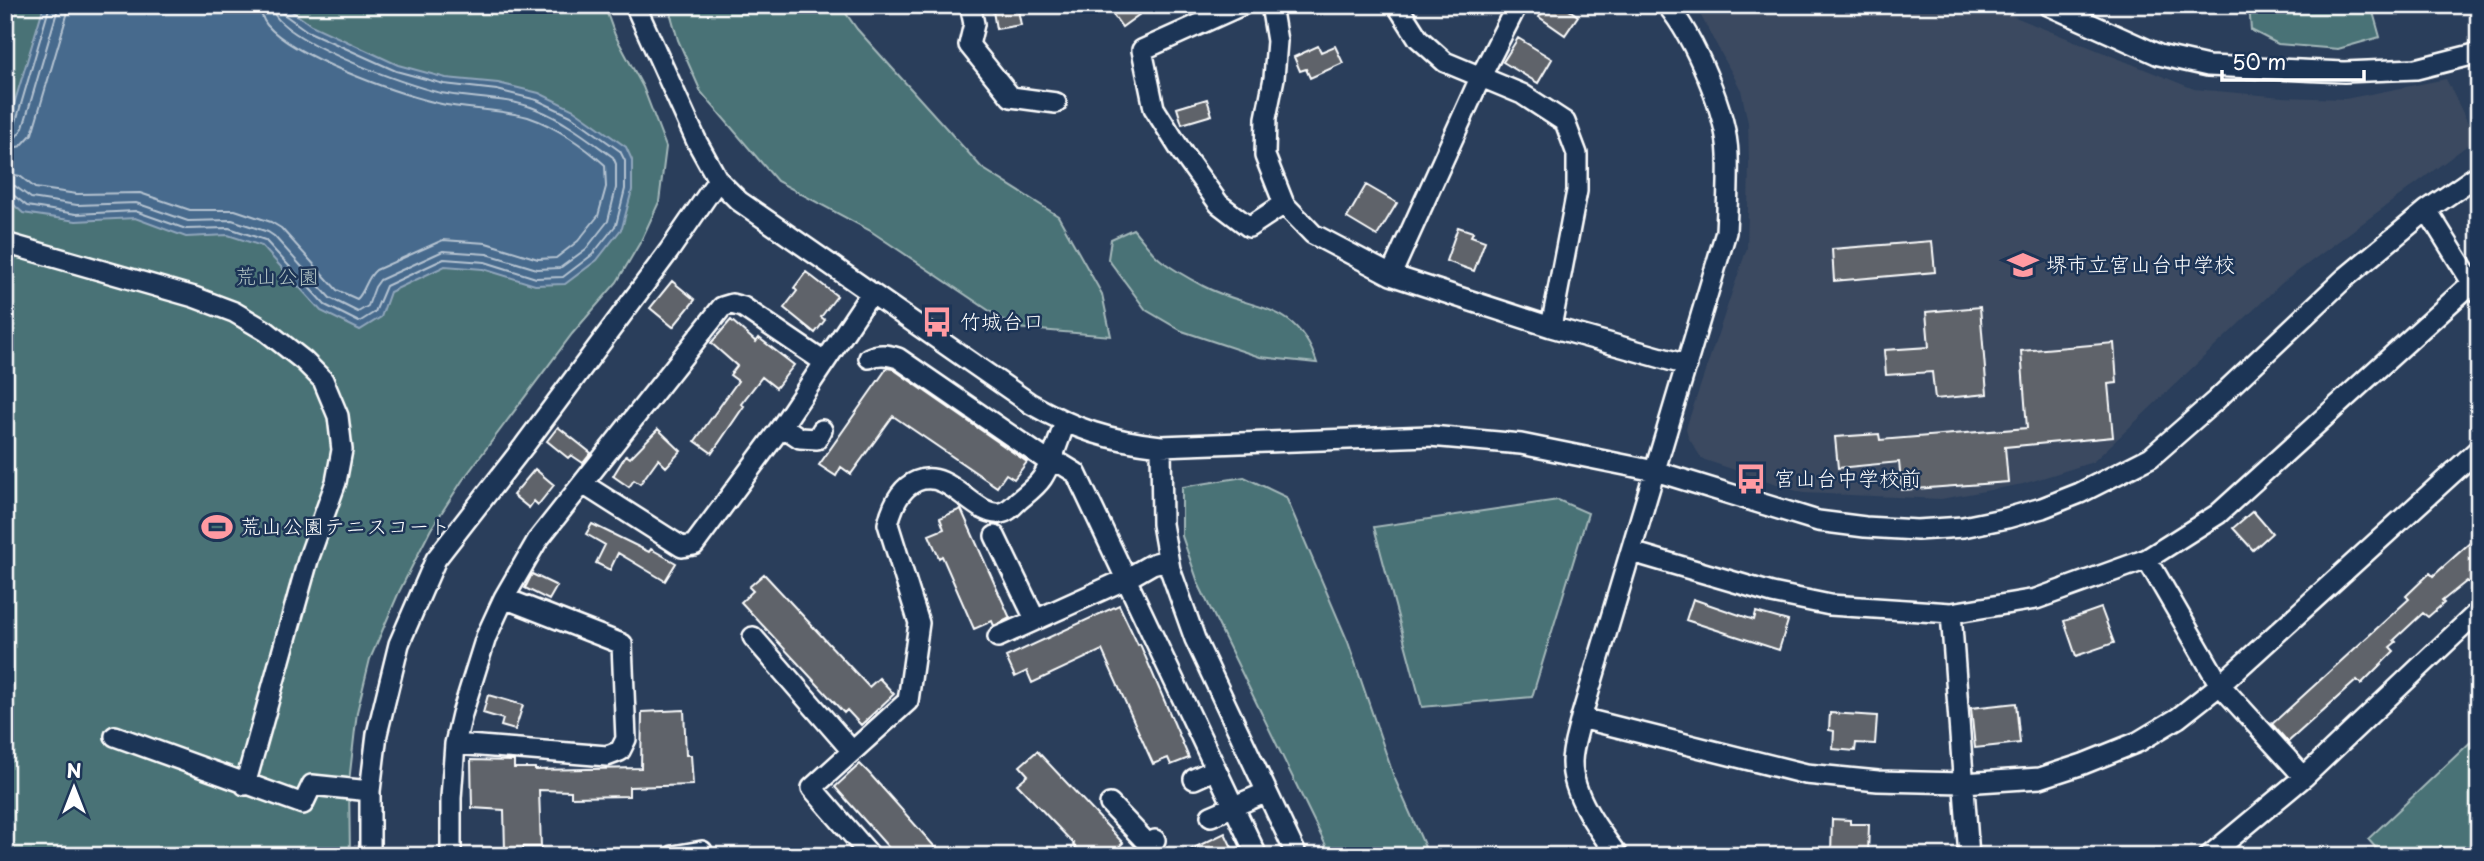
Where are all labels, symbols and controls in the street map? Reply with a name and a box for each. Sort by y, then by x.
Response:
scale bar [2222,38,2363,82]
text: 50 m [2232,45,2286,77]
place label: 堺市立宮山台中学校 [2046,247,2235,279]
school or university icon: 堺市立宮山台中学校 [2006,248,2040,282]
park label: 荒山公園 [235,259,319,291]
place label: 竹城台口 [960,304,1044,336]
bus stop icon: 竹城台口 [920,305,954,339]
place label: 宮山台中学校前 [1774,461,1921,493]
bus stop icon: 宮山台中学校前 [1734,462,1768,496]
place label: 荒山公園テニスコート [240,509,450,541]
sports icon: 荒山公園テニスコート [200,510,234,544]
north arrow [38,752,108,822]
text: N [66,756,82,784]

